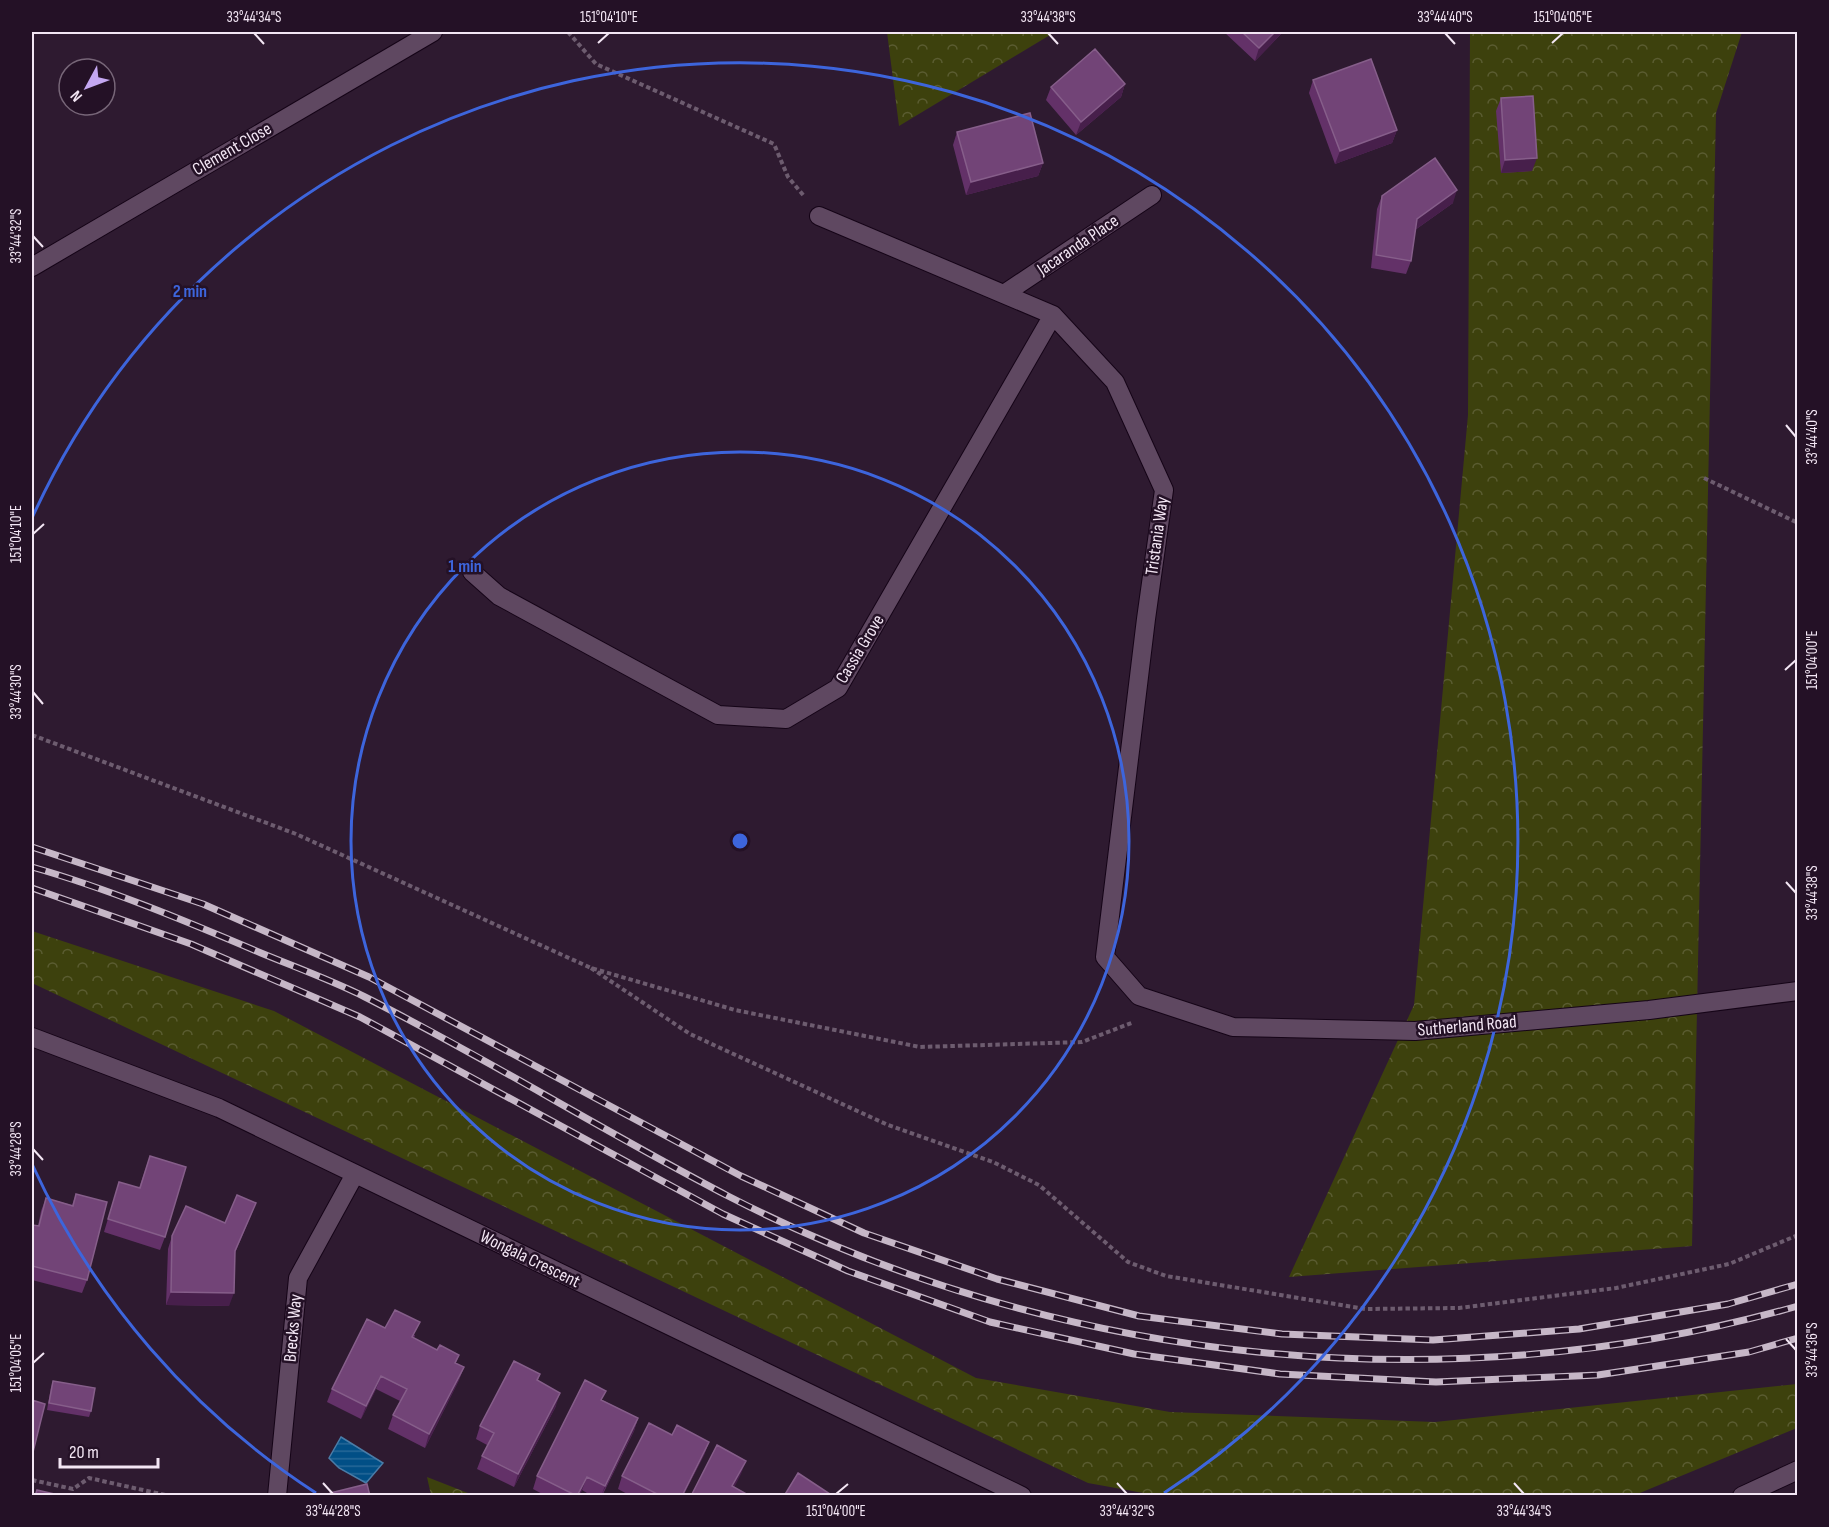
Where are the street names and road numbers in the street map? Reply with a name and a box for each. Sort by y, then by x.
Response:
street label: Clement Close [189,118,275,180]
street label: Jacaranda Place [1033,210,1123,280]
street label: Tristania Way [1141,495,1173,577]
street label: Cassia Grove [831,611,889,687]
street label: Sutherland Road [1417,1011,1517,1041]
street label: Wongala Crescent [477,1226,584,1292]
street label: Brecks Way [280,1293,306,1363]

